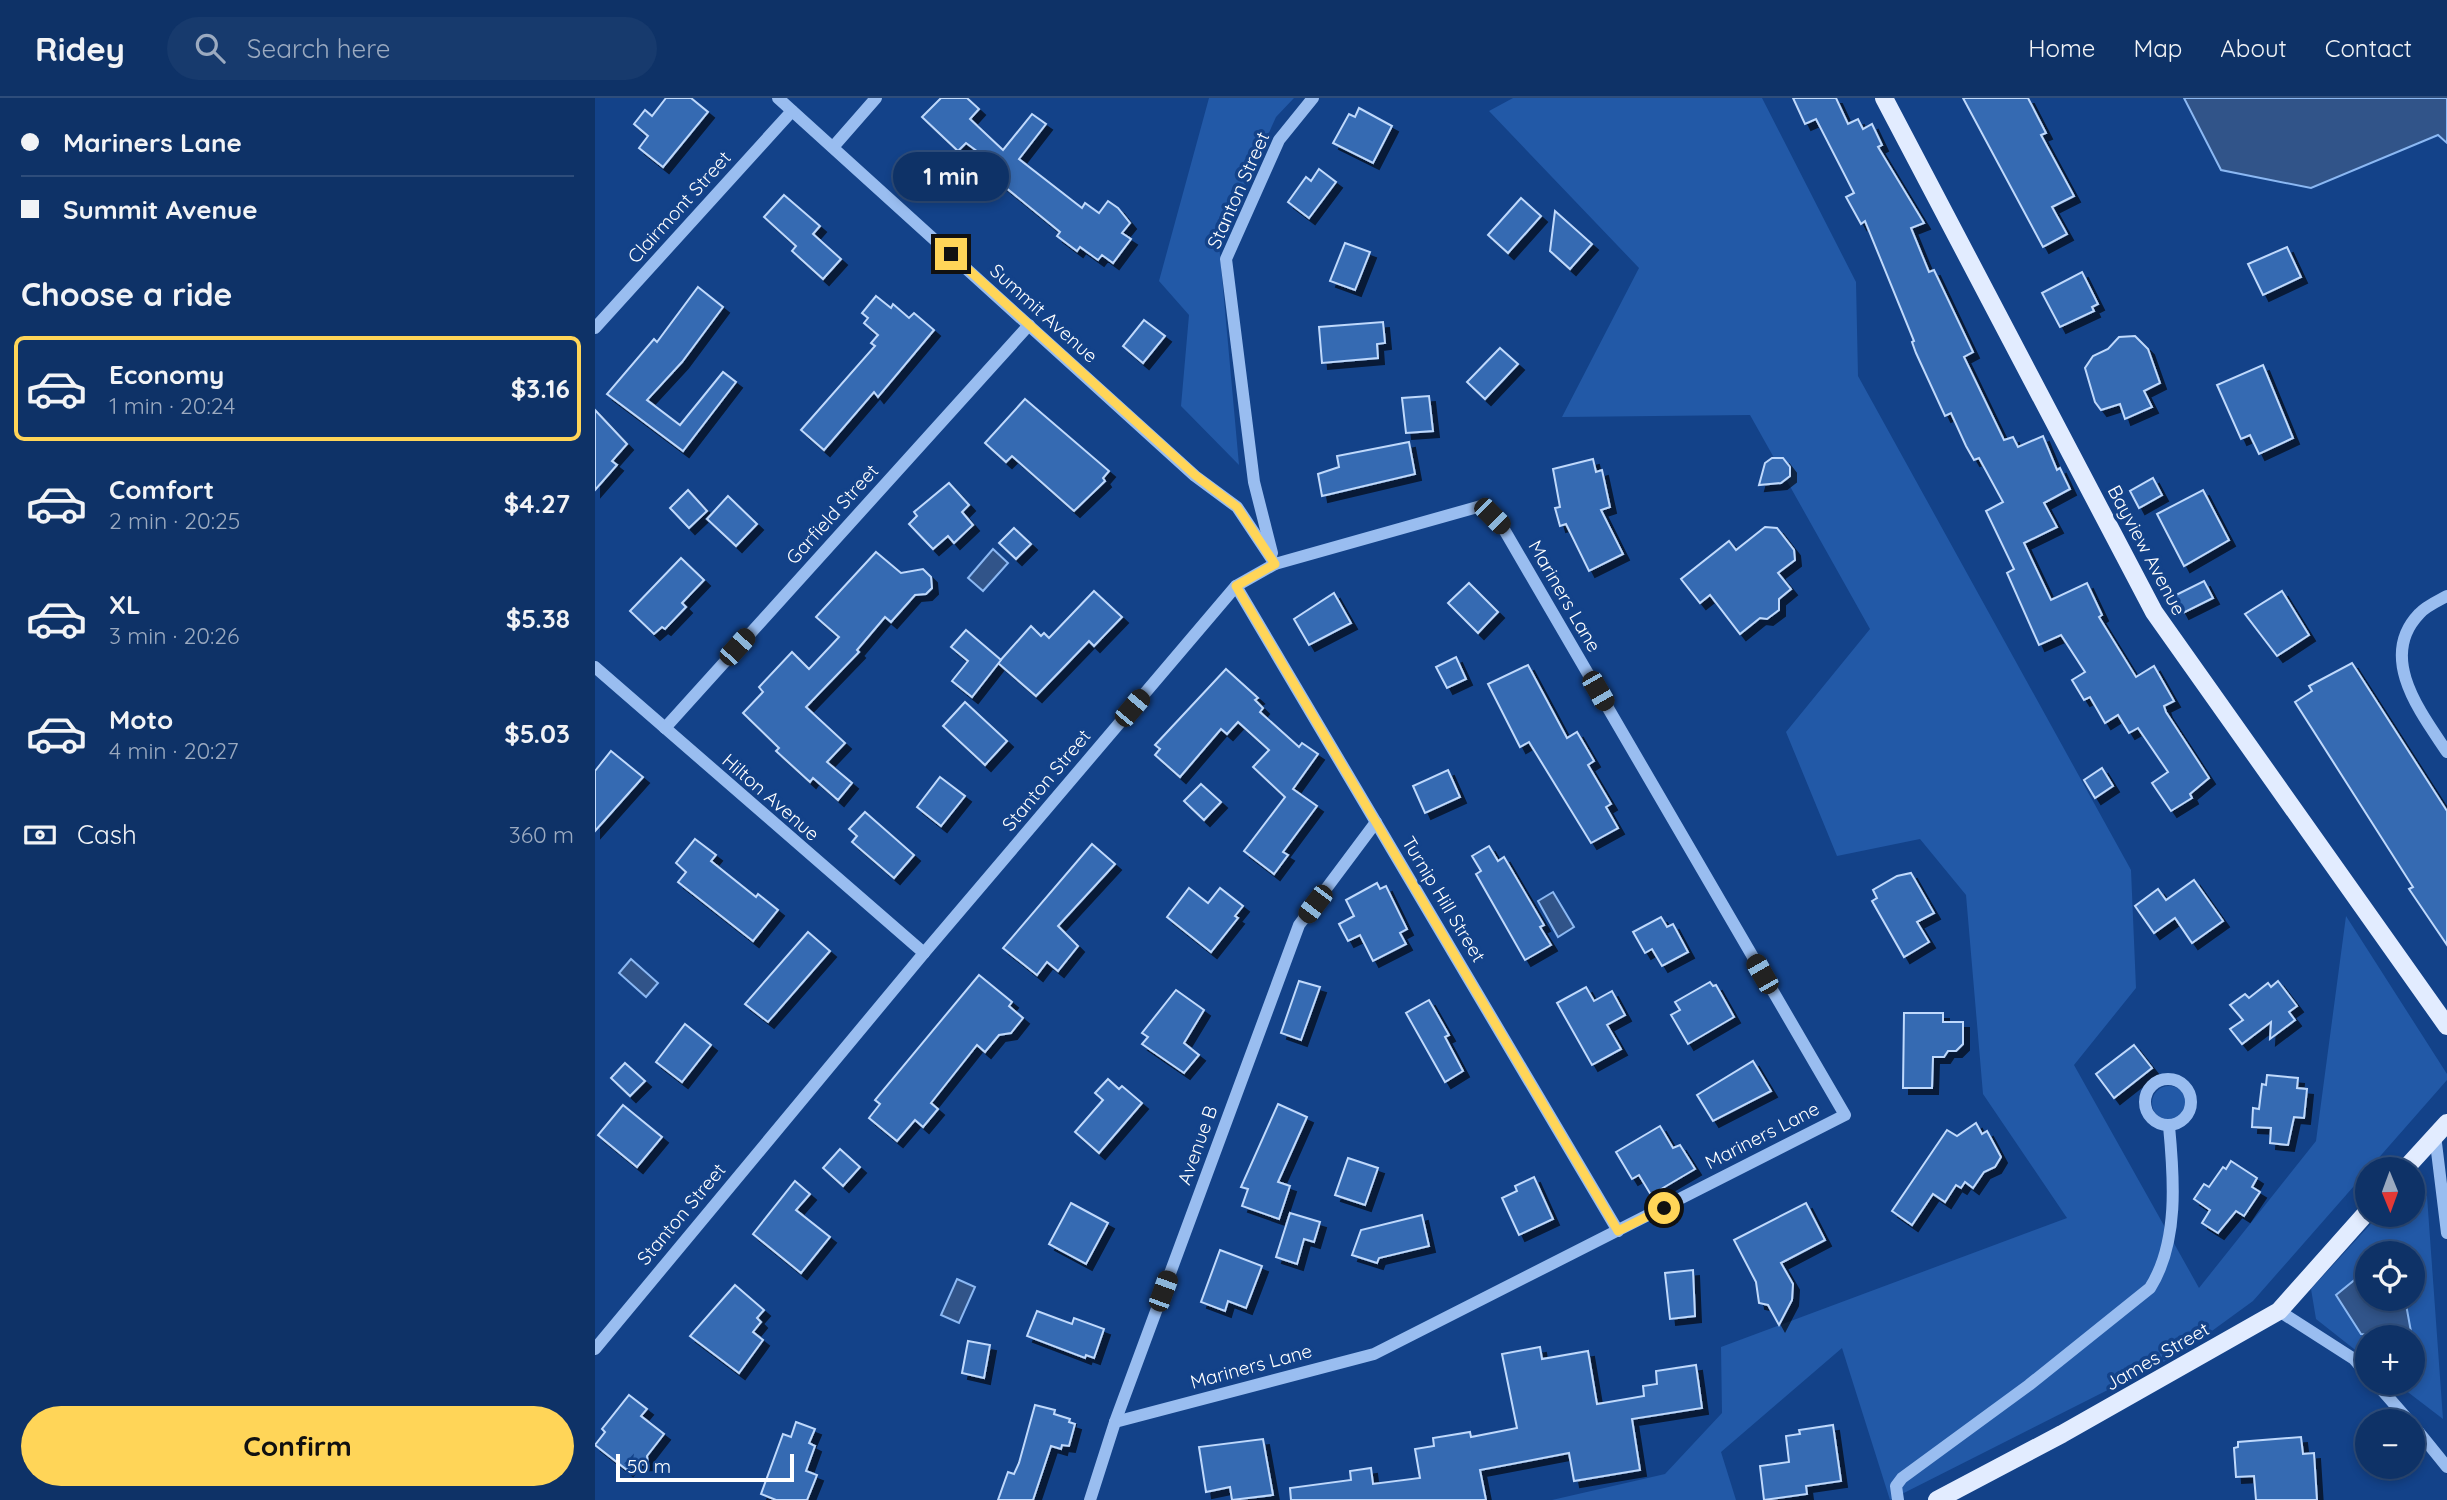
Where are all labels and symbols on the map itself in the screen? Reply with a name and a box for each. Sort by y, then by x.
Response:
street label: Stanton Street [1202,128,1274,252]
street label: Clairmont Street [622,146,736,268]
callout: 1 min [893,152,1009,202]
route end [935,238,967,270]
street label: Summit Avenue [985,258,1103,368]
street label: Garfield Street [781,459,883,569]
street label: Bayview Avenue [2103,481,2191,619]
car [1470,494,1515,538]
street label: Mariners Lane [1523,536,1607,656]
car [716,624,759,670]
car [1579,668,1618,714]
car [1111,685,1154,731]
street label: Stanton Street [996,724,1096,836]
street label: Hilton Avenue [717,748,825,846]
street label: Turnip Hill Street [1397,832,1491,966]
car [1294,881,1337,927]
car [1743,951,1782,997]
street label: Mariners Lane [1701,1096,1823,1174]
street label: Avenue B [1172,1102,1222,1188]
north arrow [2355,1157,2425,1227]
street label: Stanton Street [631,1158,731,1270]
route start [1648,1192,1680,1224]
car [1146,1268,1181,1314]
street label: James Street [2101,1316,2213,1396]
street label: Mariners Lane [1187,1338,1315,1394]
scale bar [616,1451,795,1483]

